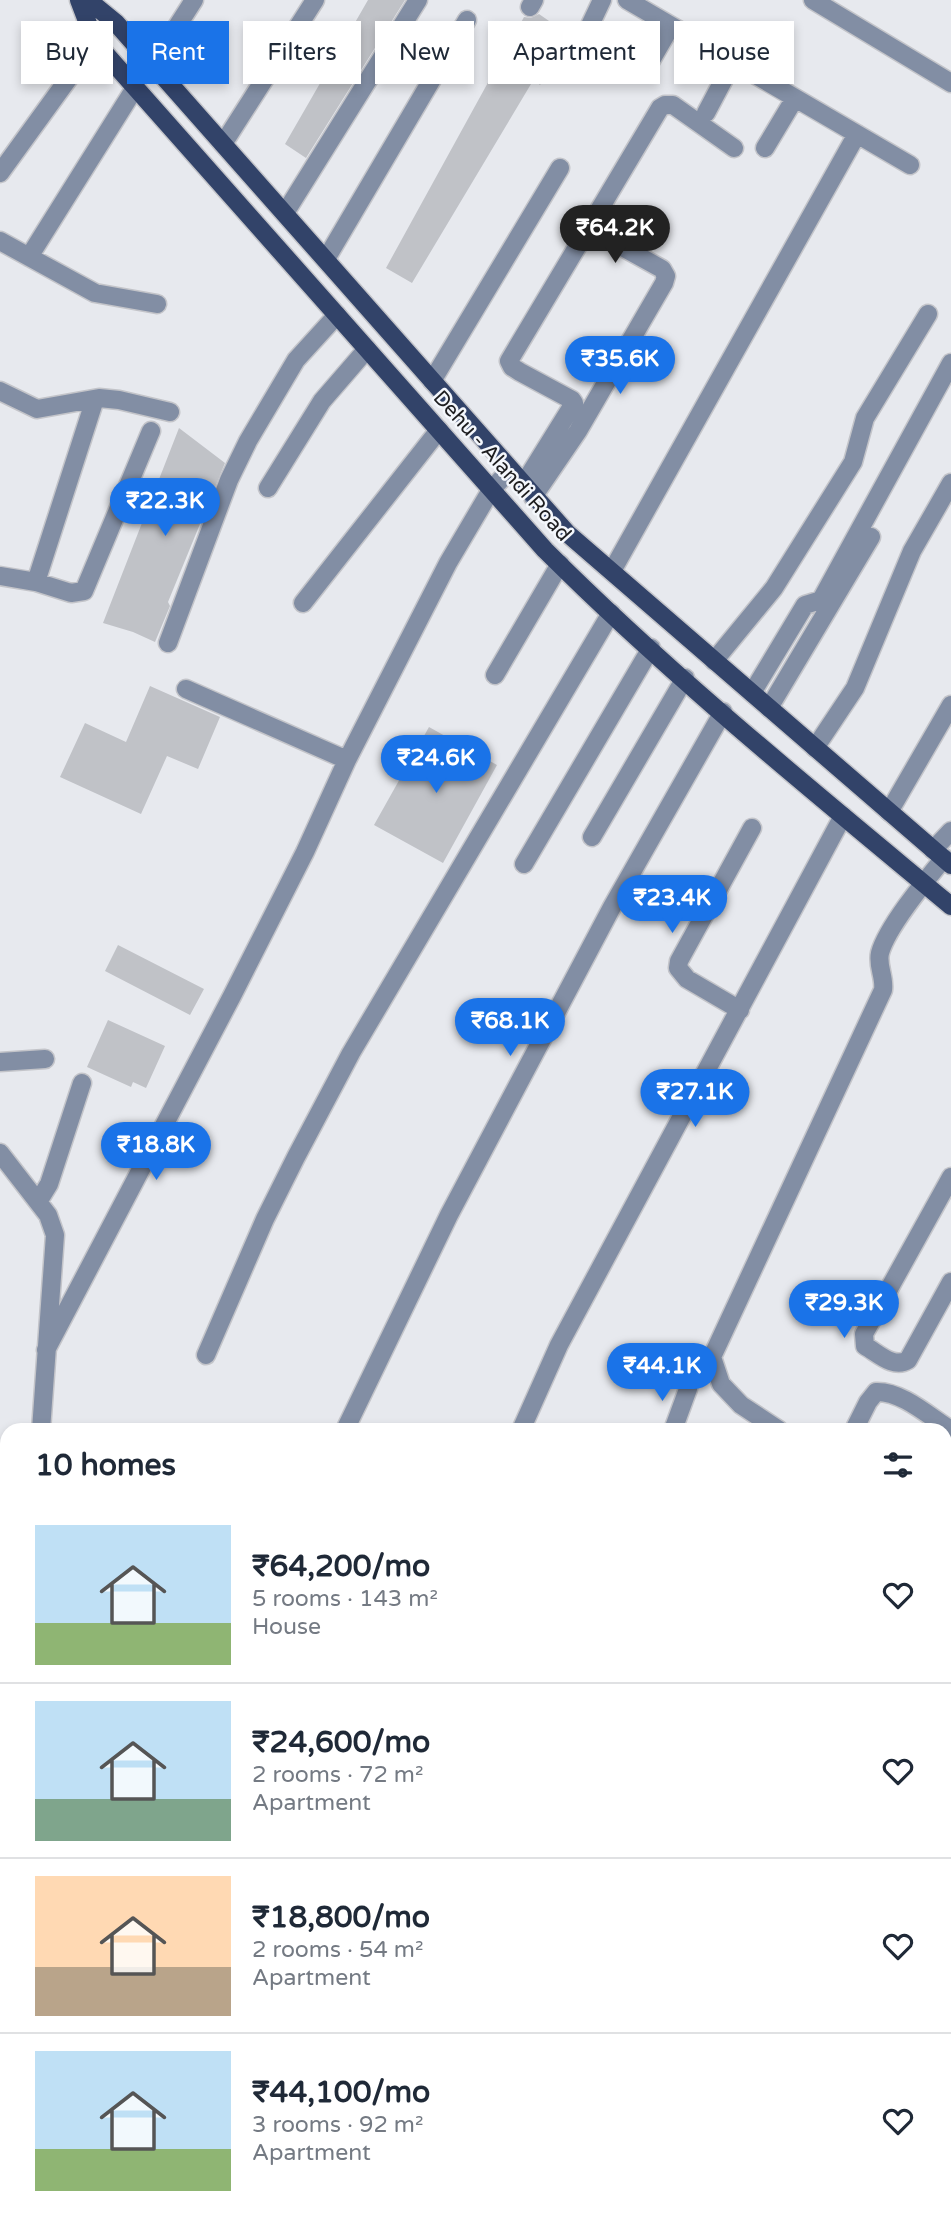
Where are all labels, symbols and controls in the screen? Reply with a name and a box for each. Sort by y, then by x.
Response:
chip: Buy [21,21,113,84]
chip: Rent [127,21,229,84]
chip: Filters [243,21,361,84]
chip: New [375,21,474,84]
chip: Apartment [488,21,660,84]
chip: House [674,21,794,84]
pin: ₹64.2K [558,205,672,265]
text: ₹64.2K [576,214,654,242]
pin: ₹35.6K [563,336,677,396]
text: ₹35.6K [581,345,659,373]
street label: Dehu - Alandi Road [428,385,576,547]
pin: ₹22.3K [108,478,222,538]
text: ₹22.3K [126,487,204,515]
pin: ₹24.6K [379,736,493,795]
text: ₹24.6K [397,744,475,772]
pin: ₹23.4K [615,876,729,935]
text: ₹23.4K [633,884,711,912]
pin: ₹68.1K [453,998,567,1058]
text: ₹68.1K [471,1007,549,1035]
pin: ₹27.1K [638,1070,752,1129]
text: ₹27.1K [656,1078,734,1106]
pin: ₹18.8K [99,1122,213,1182]
text: ₹18.8K [117,1131,195,1159]
pin: ₹29.3K [787,1280,901,1340]
text: ₹29.3K [805,1289,883,1317]
pin: ₹44.1K [605,1344,719,1403]
text: ₹44.1K [623,1352,701,1380]
icon: filters [879,1446,917,1484]
text: 10 homes [35,1447,176,1484]
text: ₹64,200/mo [252,1548,430,1585]
icon: home [91,1553,175,1637]
icon: heart [879,1576,917,1614]
text: 5 rooms · 143 m² [252,1585,438,1613]
text: House [252,1613,321,1641]
text: ₹24,600/mo [252,1724,430,1761]
icon: home [91,1729,175,1813]
icon: heart [879,1752,917,1790]
text: 2 rooms · 72 m² [252,1761,423,1789]
text: Apartment [252,1789,371,1817]
text: ₹18,800/mo [252,1899,430,1936]
icon: home [91,1904,175,1988]
icon: heart [879,1927,917,1965]
text: 2 rooms · 54 m² [252,1936,423,1964]
text: Apartment [252,1964,371,1992]
text: ₹44,100/mo [252,2074,430,2111]
icon: home [91,2079,175,2163]
icon: heart [879,2102,917,2140]
text: 3 rooms · 92 m² [252,2111,423,2139]
text: Apartment [252,2139,371,2167]

